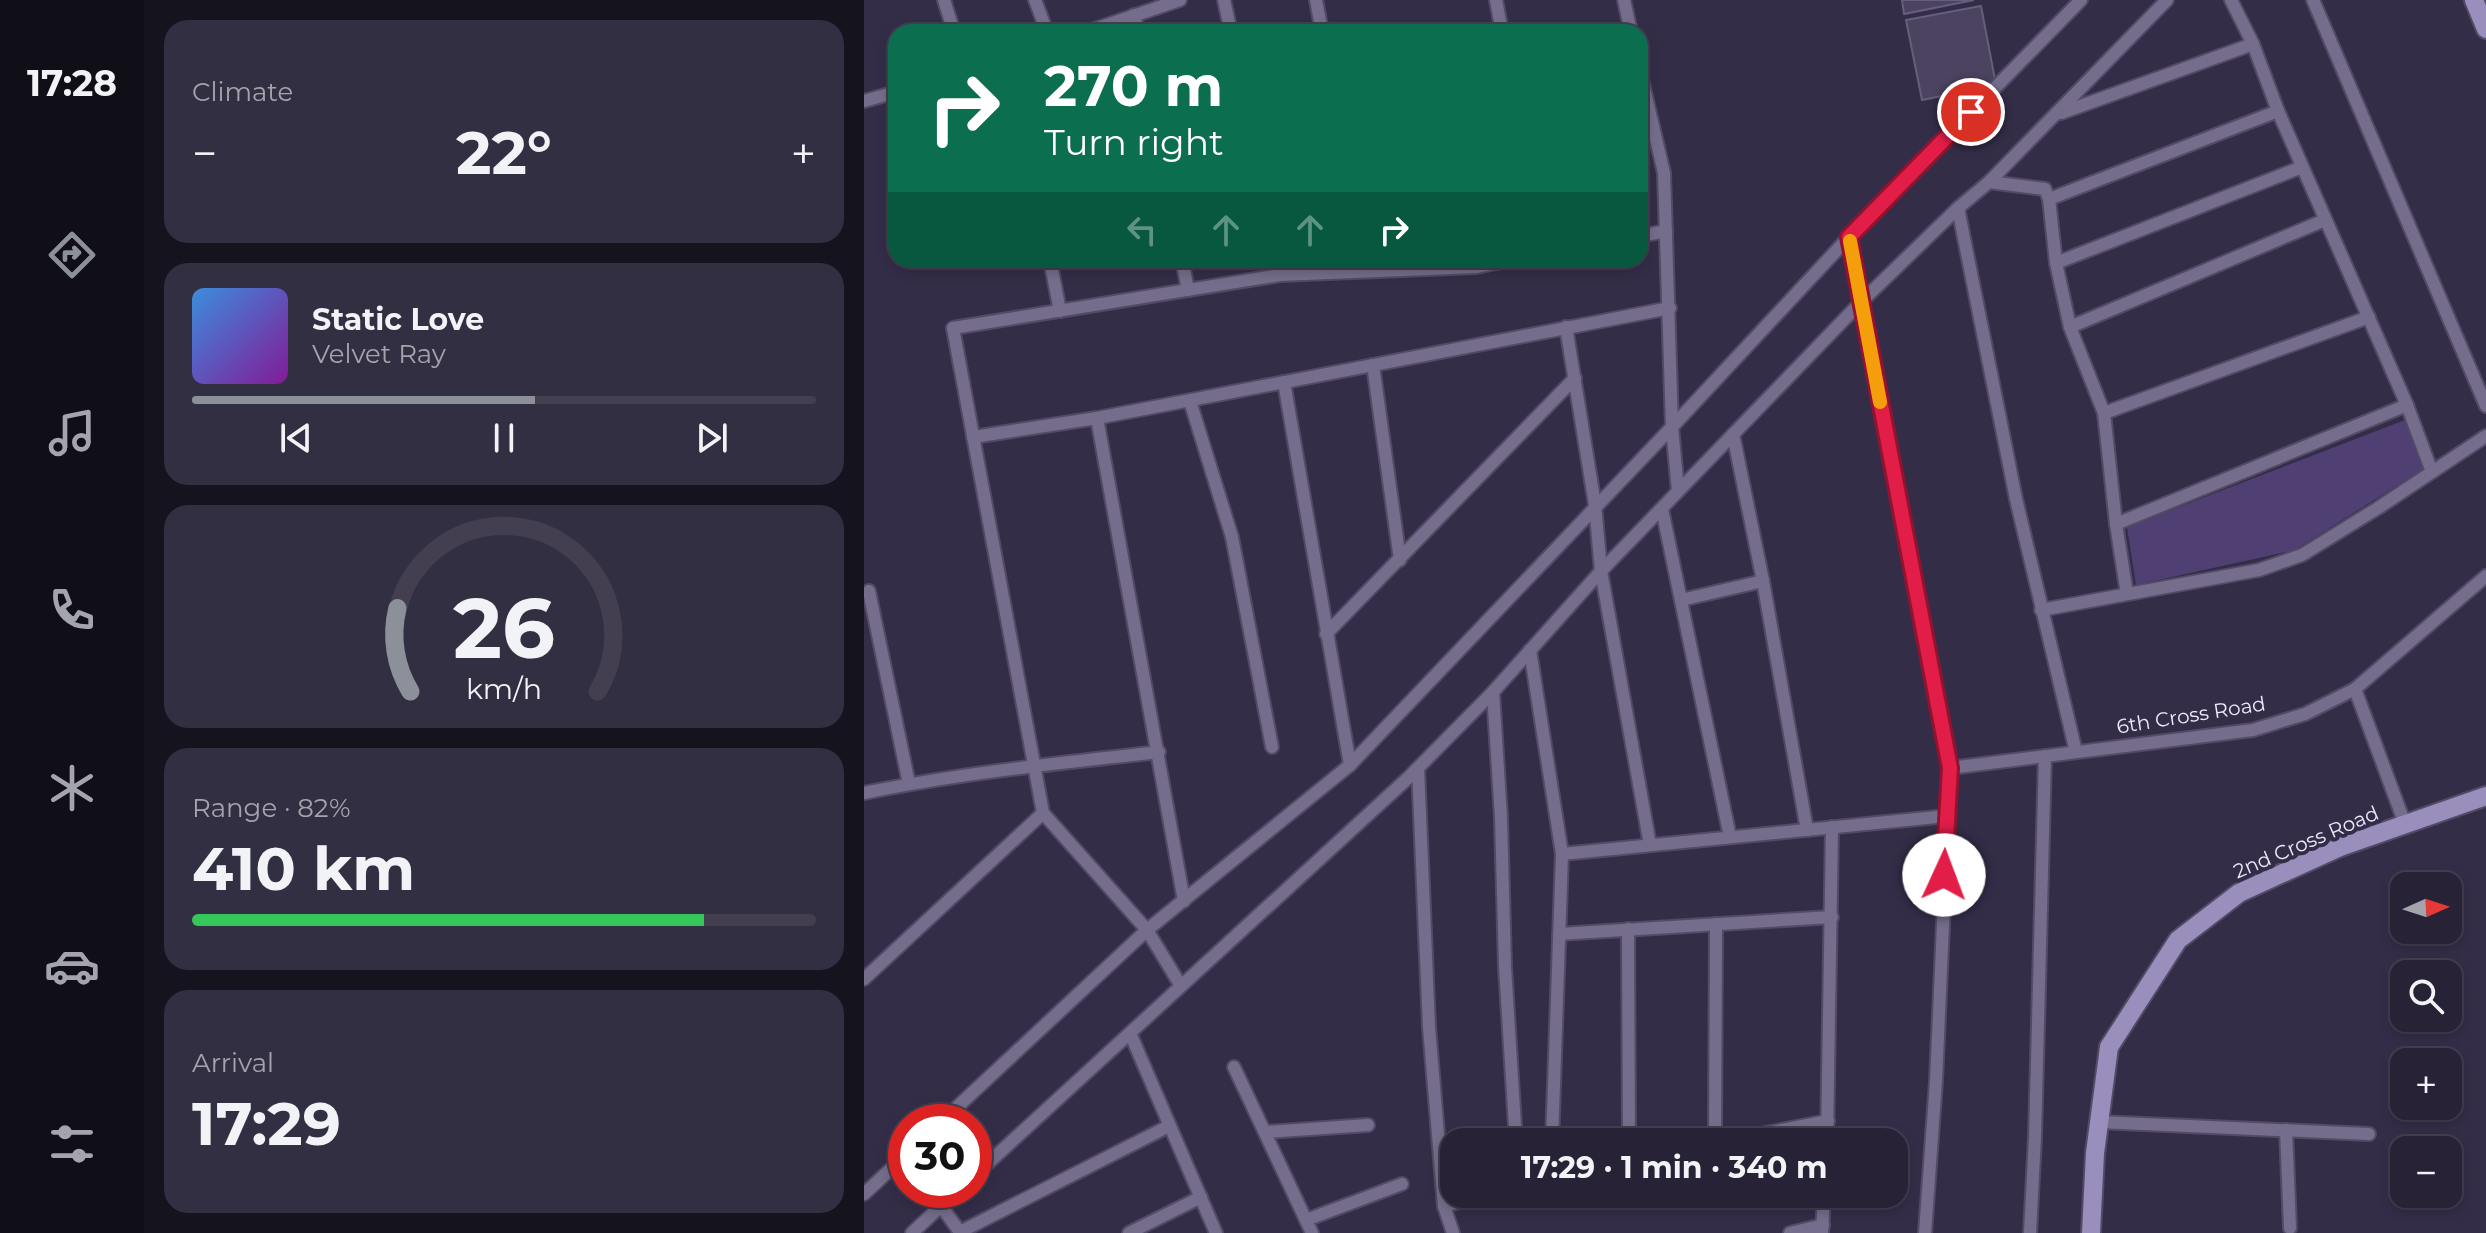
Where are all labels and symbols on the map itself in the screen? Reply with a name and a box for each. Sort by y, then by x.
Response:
pin [1937,78,2005,146]
street label: 6th Cross Road [2115,691,2267,739]
street label: 2nd Cross Road [2230,801,2382,883]
position arrow [1902,833,1986,917]
north arrow [2390,872,2462,944]
speed limit sign: 30 [888,1104,992,1208]

